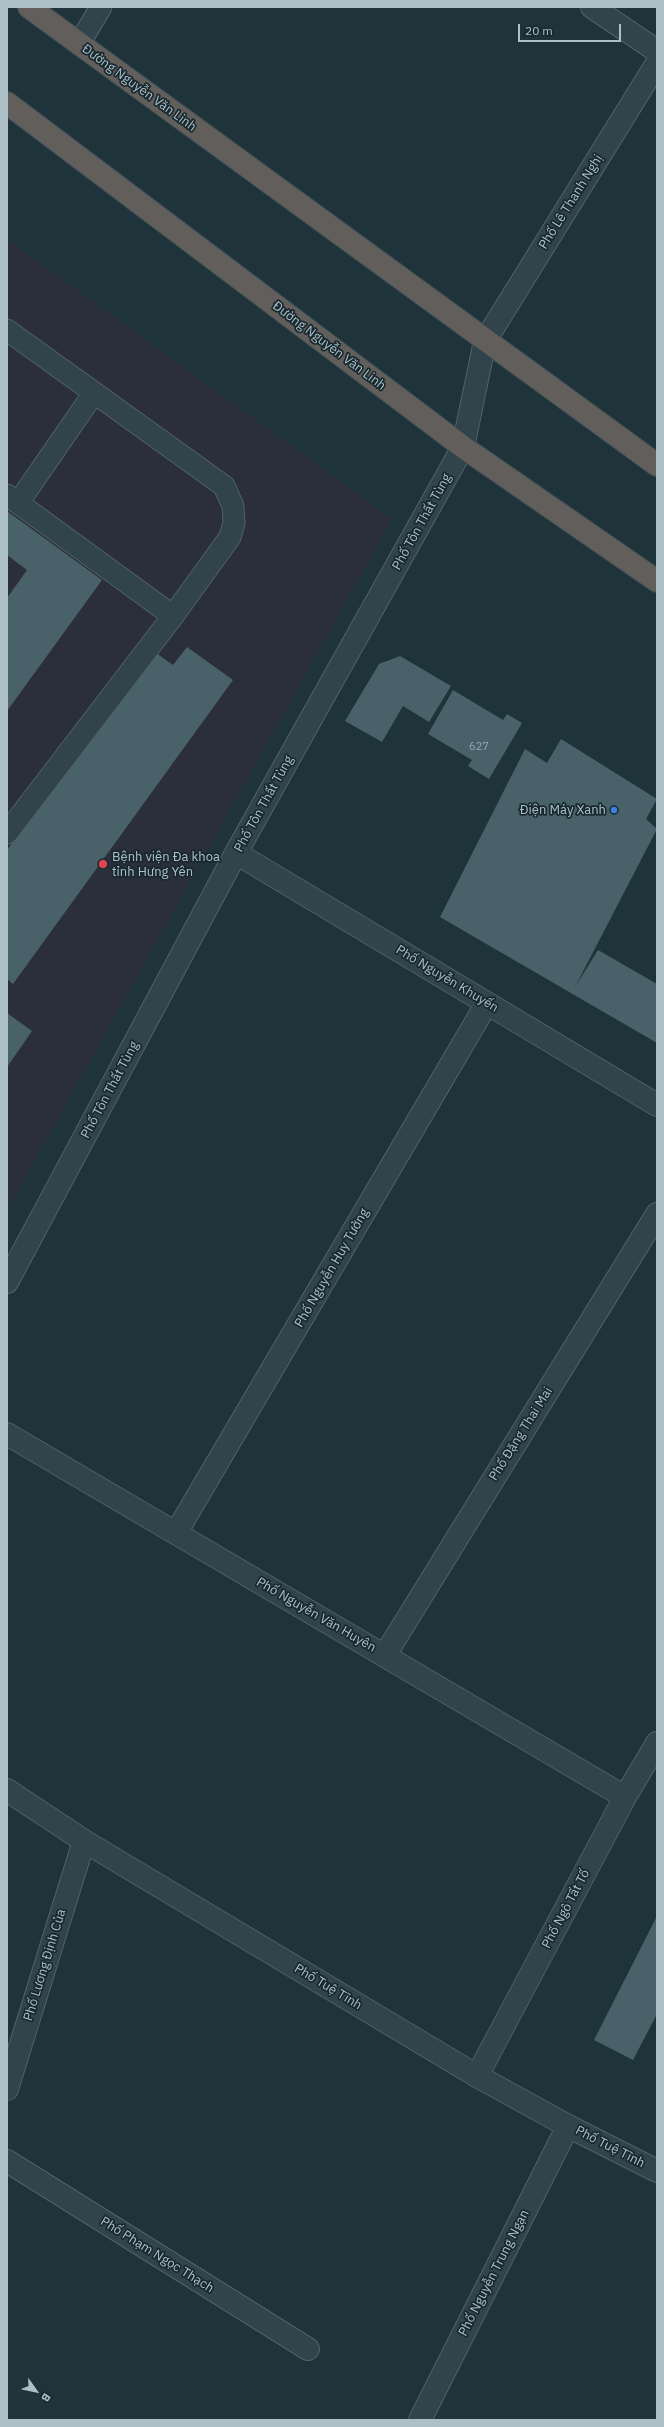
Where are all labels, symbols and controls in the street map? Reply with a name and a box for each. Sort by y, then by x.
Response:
scale bar [520,16,623,42]
text: 20 m [525,23,553,38]
street label: Đường Nguyễn Văn Linh [79,41,199,135]
street label: Phố Lê Thanh Nghị [536,152,606,252]
street label: Đường Nguyễn Văn Linh [269,298,389,394]
street label: Phố Tôn Thất Tùng [389,471,455,573]
house number: 627 [469,740,489,754]
street label: Phố Tôn Thất Tùng [231,753,297,855]
place label: Điện Máy Xanh [520,802,606,818]
marker: Điện Máy Xanh [609,805,619,815]
place label: Bệnh viện Đa khoa tỉnh Hưng Yên [112,849,220,880]
marker: Bệnh viện Đa khoa tỉnh Hưng Yên [97,858,109,870]
street label: Phố Nguyễn Khuyến [393,942,501,1016]
street label: Phố Tôn Thất Tùng [78,1039,142,1141]
street label: Phố Nguyễn Huy Tưởng [292,1206,372,1330]
street label: Phố Đặng Thai Mai [486,1384,556,1484]
street label: Phố Nguyễn Văn Huyên [253,1574,379,1656]
street label: Phố Ngô Tất Tố [539,1867,593,1951]
street label: Phố Lương Định Của [21,1907,69,2023]
street label: Phố Tuệ Tĩnh [291,1961,365,2013]
street label: Phố Tuệ Tĩnh [573,2123,647,2171]
street label: Phố Nguyễn Trung Ngạn [455,2207,533,2339]
street label: Phố Phạm Ngọc Thạch [97,2214,217,2296]
north arrow [16,2371,56,2411]
text: B [38,2391,54,2404]

